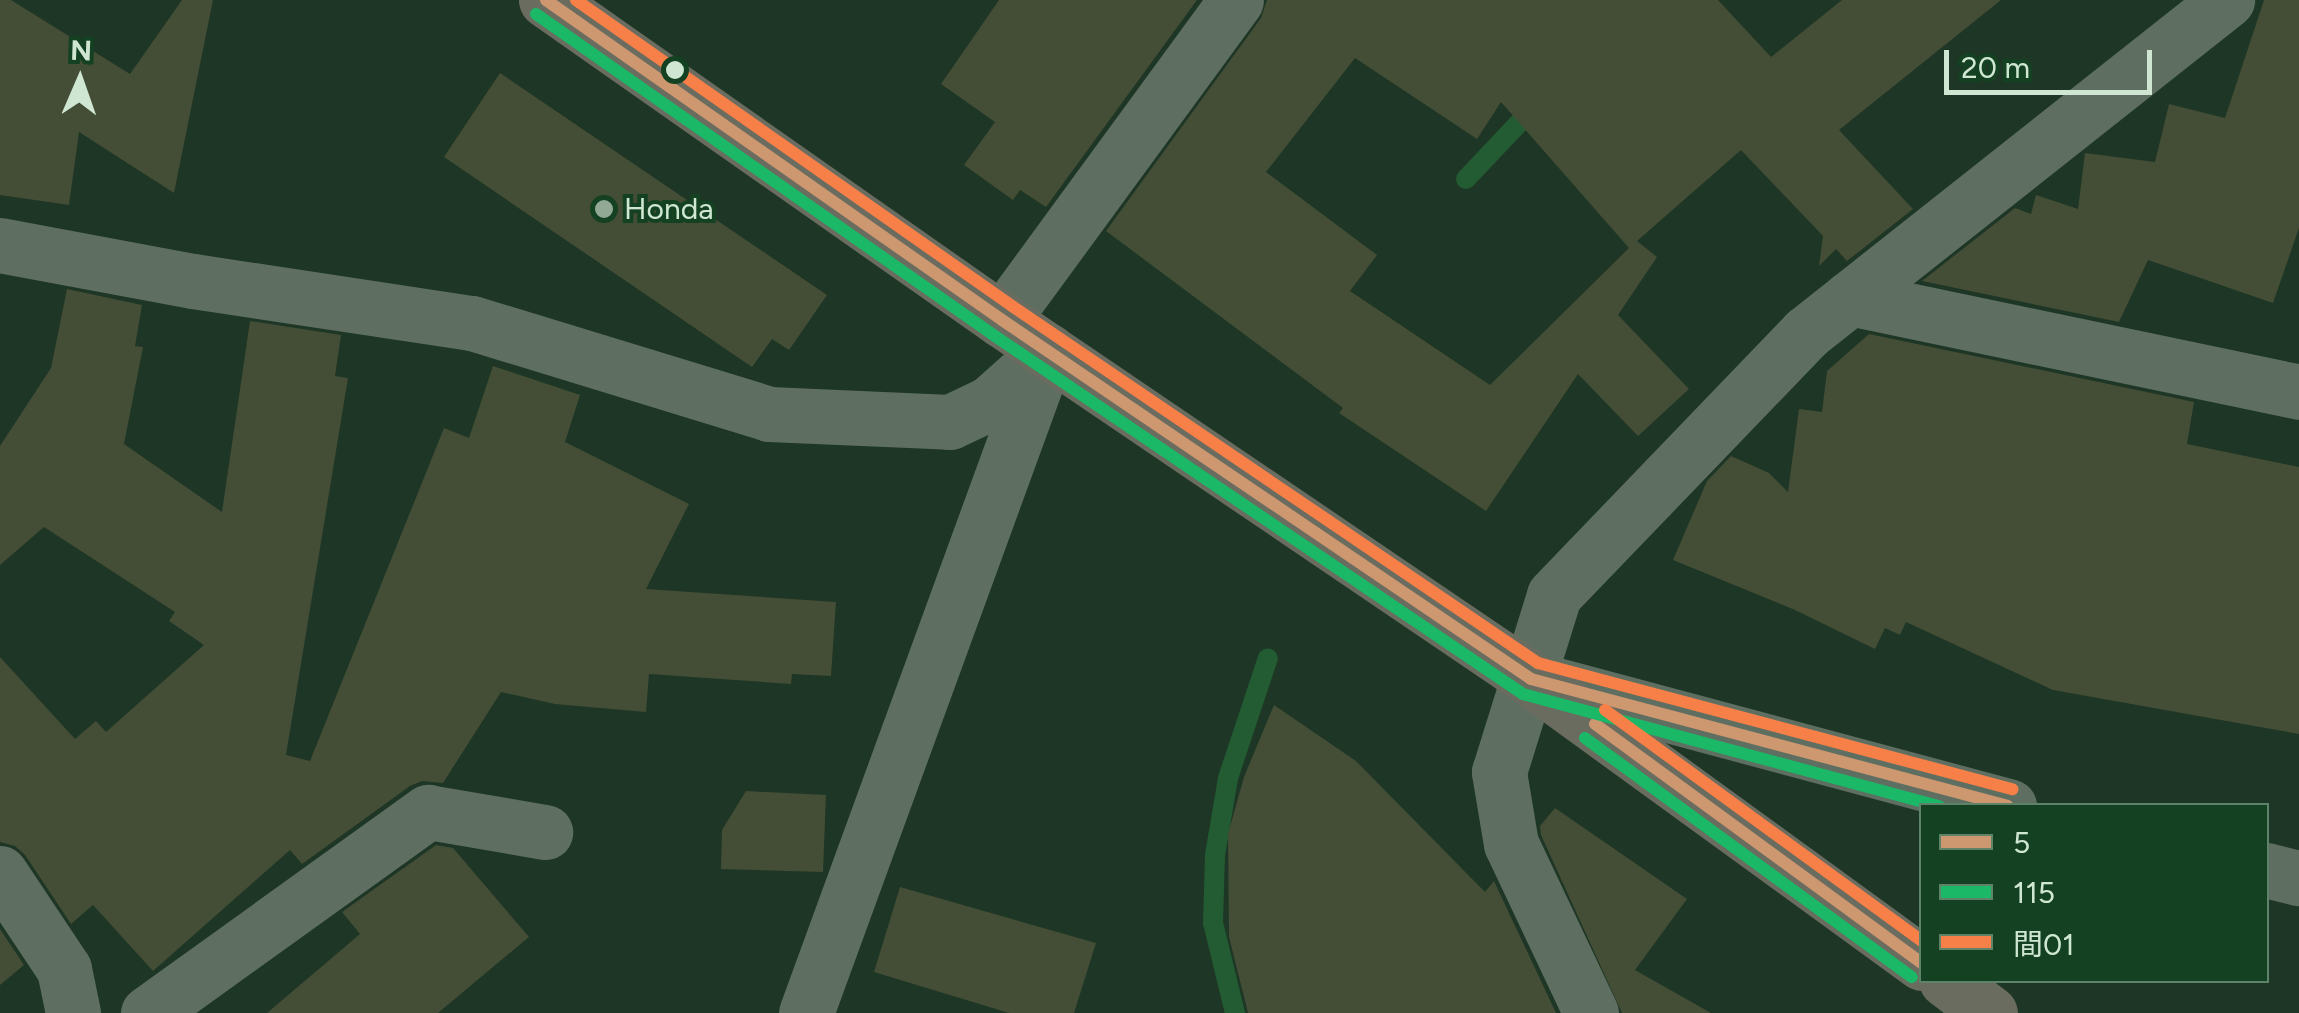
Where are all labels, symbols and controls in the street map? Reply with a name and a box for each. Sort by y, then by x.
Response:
north arrow [30,30,130,130]
scale bar [1949,30,2156,92]
text: N [70,33,92,67]
text: 20 m [1961,49,2030,86]
unlabelled marker [665,60,685,80]
place label: Honda [624,191,714,227]
marker: Honda [593,198,615,220]
legend [1919,803,2269,983]
text: 5 [2013,824,2030,861]
text: 115 [2013,874,2055,911]
text: 間01 [2013,926,2075,963]

